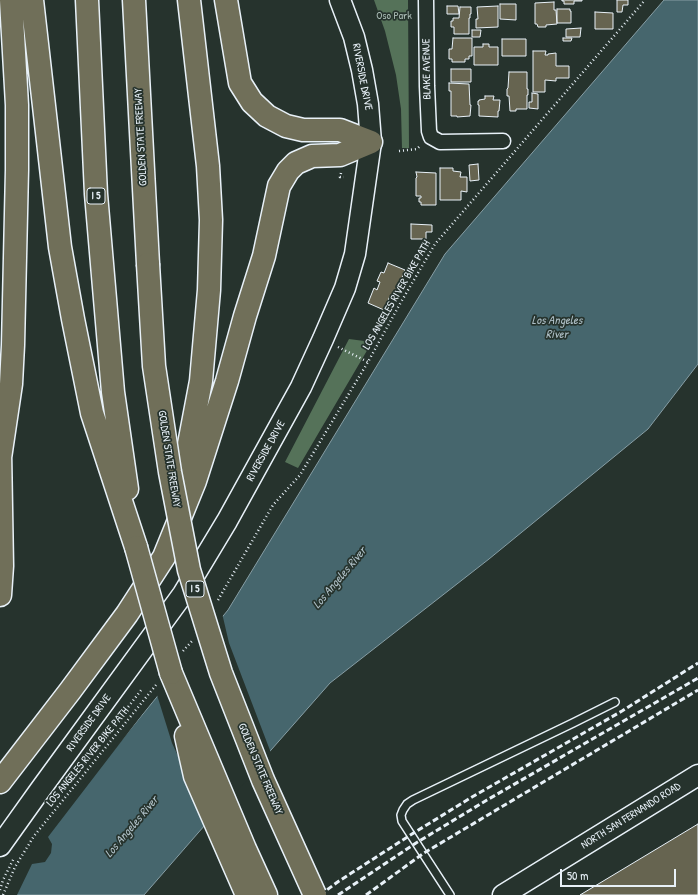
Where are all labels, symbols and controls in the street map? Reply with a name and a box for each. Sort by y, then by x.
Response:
park label: Oso Park [376,9,412,23]
street label: BLAKE AVENUE [420,38,434,100]
street label: RIVERSIDE DRIVE [349,43,375,111]
street label: GOLDEN STATE FREEWAY [132,88,150,186]
road number: I 5 [87,188,105,204]
street label: LOS ANGELES RIVER BIKE PATH [360,238,434,352]
water label: Los Angeles River [532,314,582,342]
street label: GOLDEN STATE FREEWAY [155,410,183,508]
street label: RIVERSIDE DRIVE [244,418,288,484]
water label: Los Angeles River [310,544,370,612]
road number: I 5 [186,581,204,597]
street label: RIVERSIDE DRIVE [64,692,114,754]
street label: LOS ANGELES RIVER BIKE PATH [44,705,132,809]
street label: GOLDEN STATE FREEWAY [235,721,285,817]
street label: NORTH SAN FERNANDO ROAD [579,780,683,852]
water label: Los Angeles River [102,793,162,861]
scale bar [562,861,678,887]
text: 50 m [567,867,588,884]

